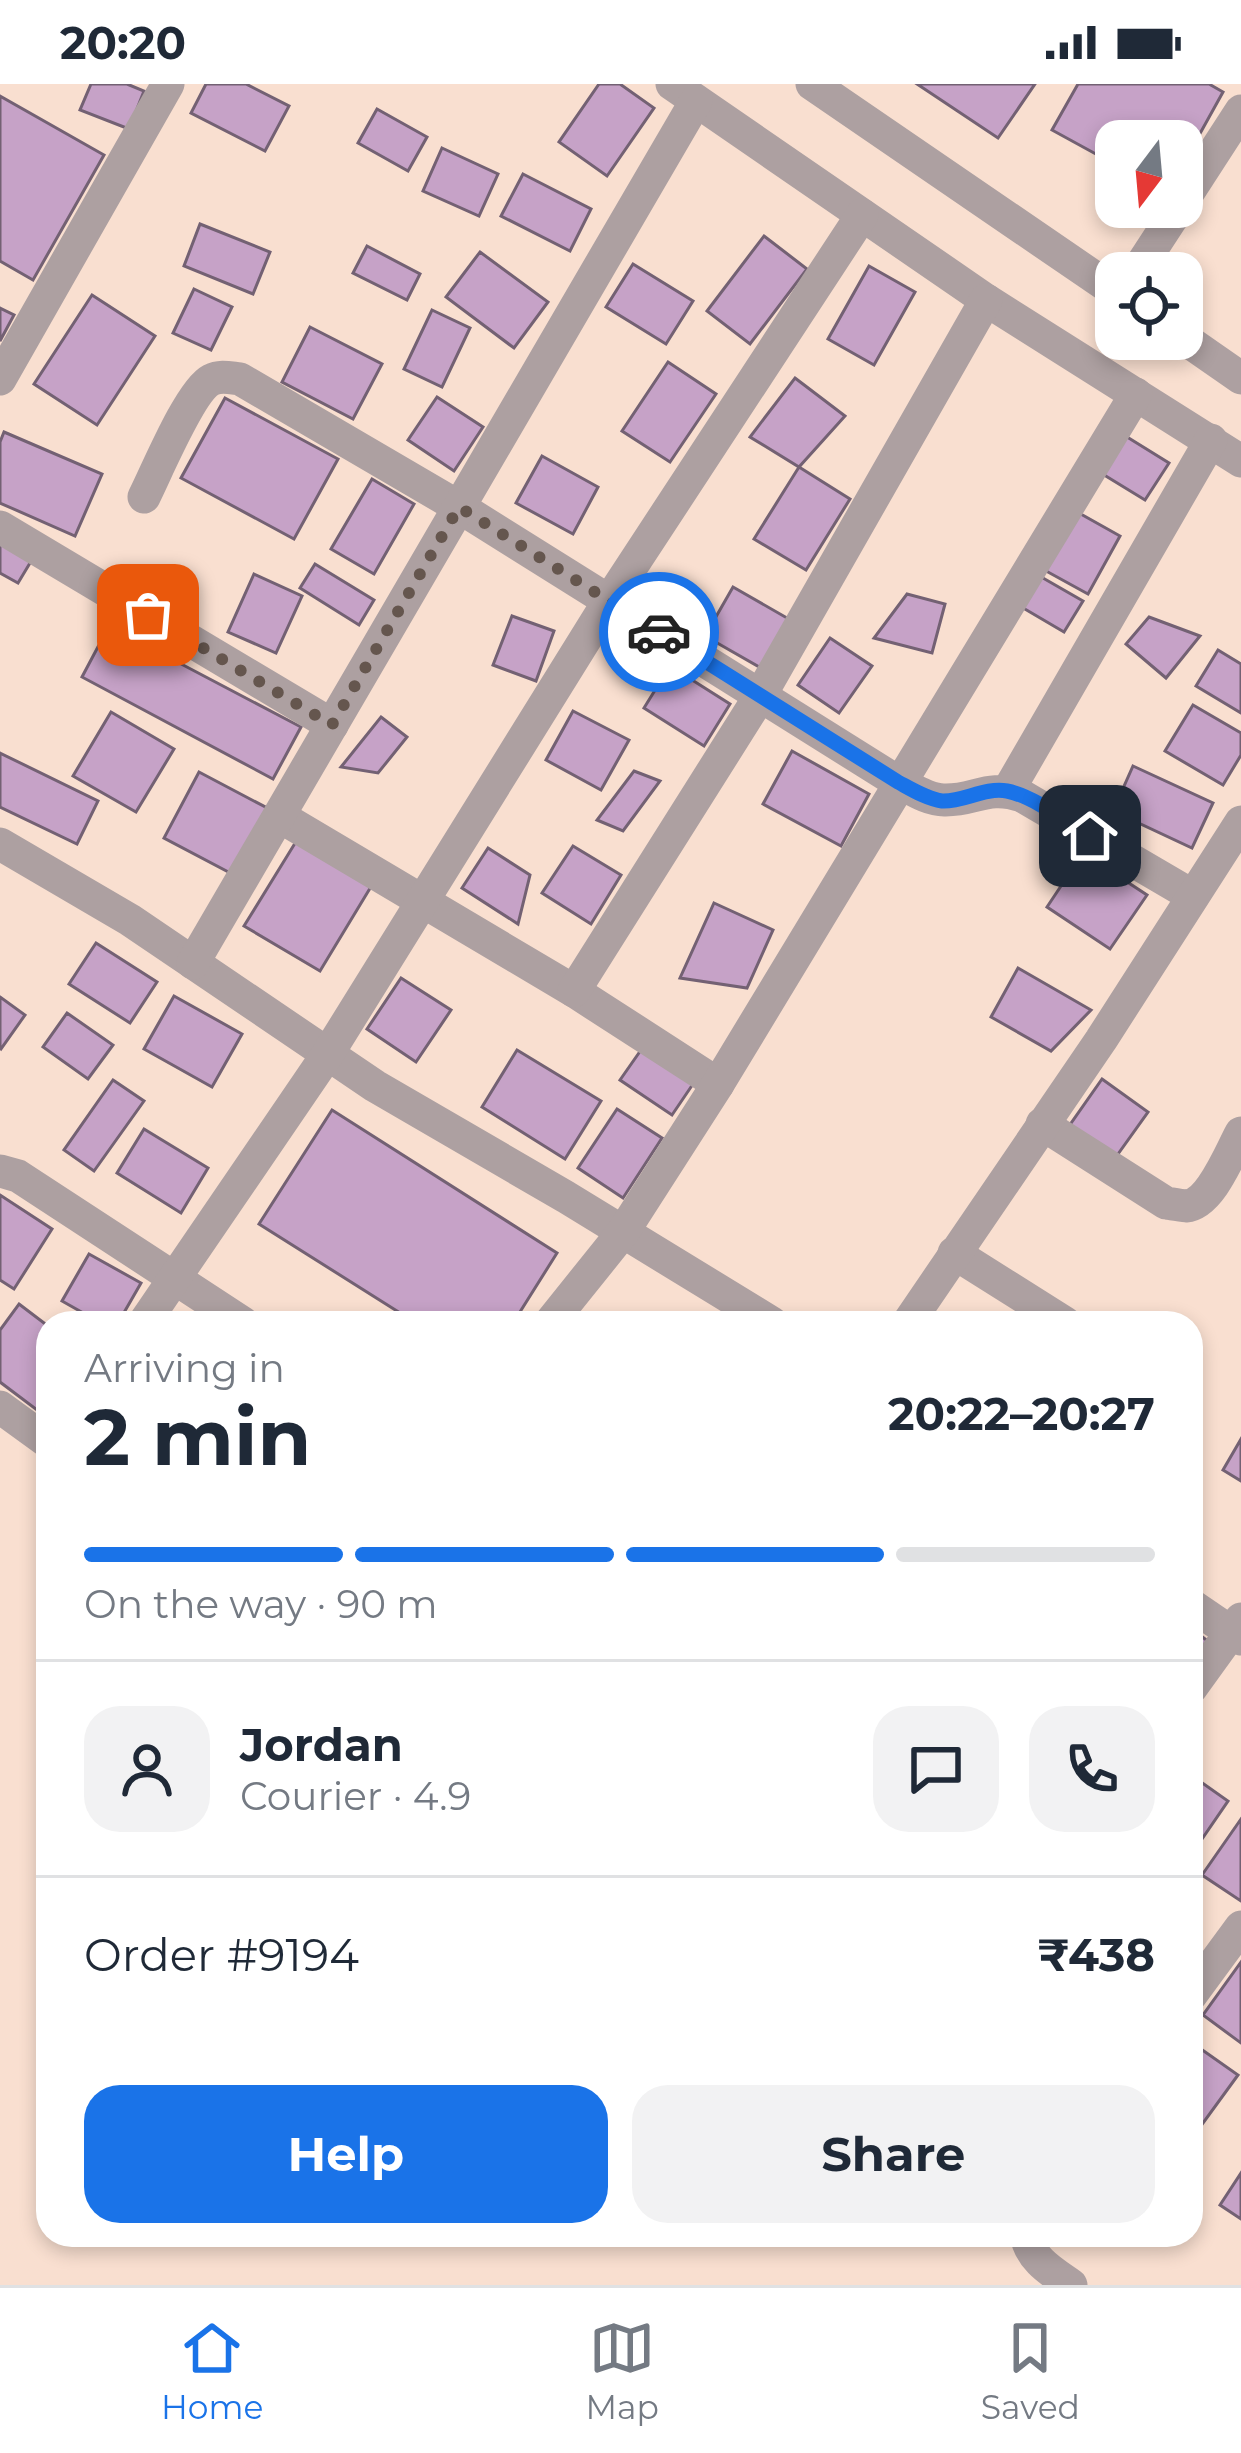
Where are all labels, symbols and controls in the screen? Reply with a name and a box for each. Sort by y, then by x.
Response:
text: 20:20 [60,15,186,70]
north arrow [1095,120,1203,228]
map controls [1095,120,1203,360]
button: locate [1095,252,1203,360]
pin [97,564,199,666]
courier [599,572,719,692]
icon: bag [115,582,181,648]
icon: car [626,599,692,665]
pin [1039,785,1141,887]
icon: home [1057,803,1123,869]
text: Arriving in [84,1344,285,1392]
text: 20:22–20:27 [888,1386,1155,1441]
text: 2 min [84,1389,311,1485]
text: On the way · 90 m [84,1580,438,1628]
button: person [84,1706,210,1832]
button: chat [873,1706,999,1832]
button: phone [1029,1706,1155,1832]
text: Jordan [240,1717,403,1772]
text: Courier · 4.9 [240,1772,471,1820]
text: Order #9194 [84,1927,359,1982]
text: ₹438 [1037,1927,1155,1982]
button: Help [84,2085,608,2223]
button: Share [632,2085,1155,2223]
tab: Home [161,2315,263,2427]
tab: Map [585,2315,659,2427]
tab: Saved [981,2315,1080,2427]

